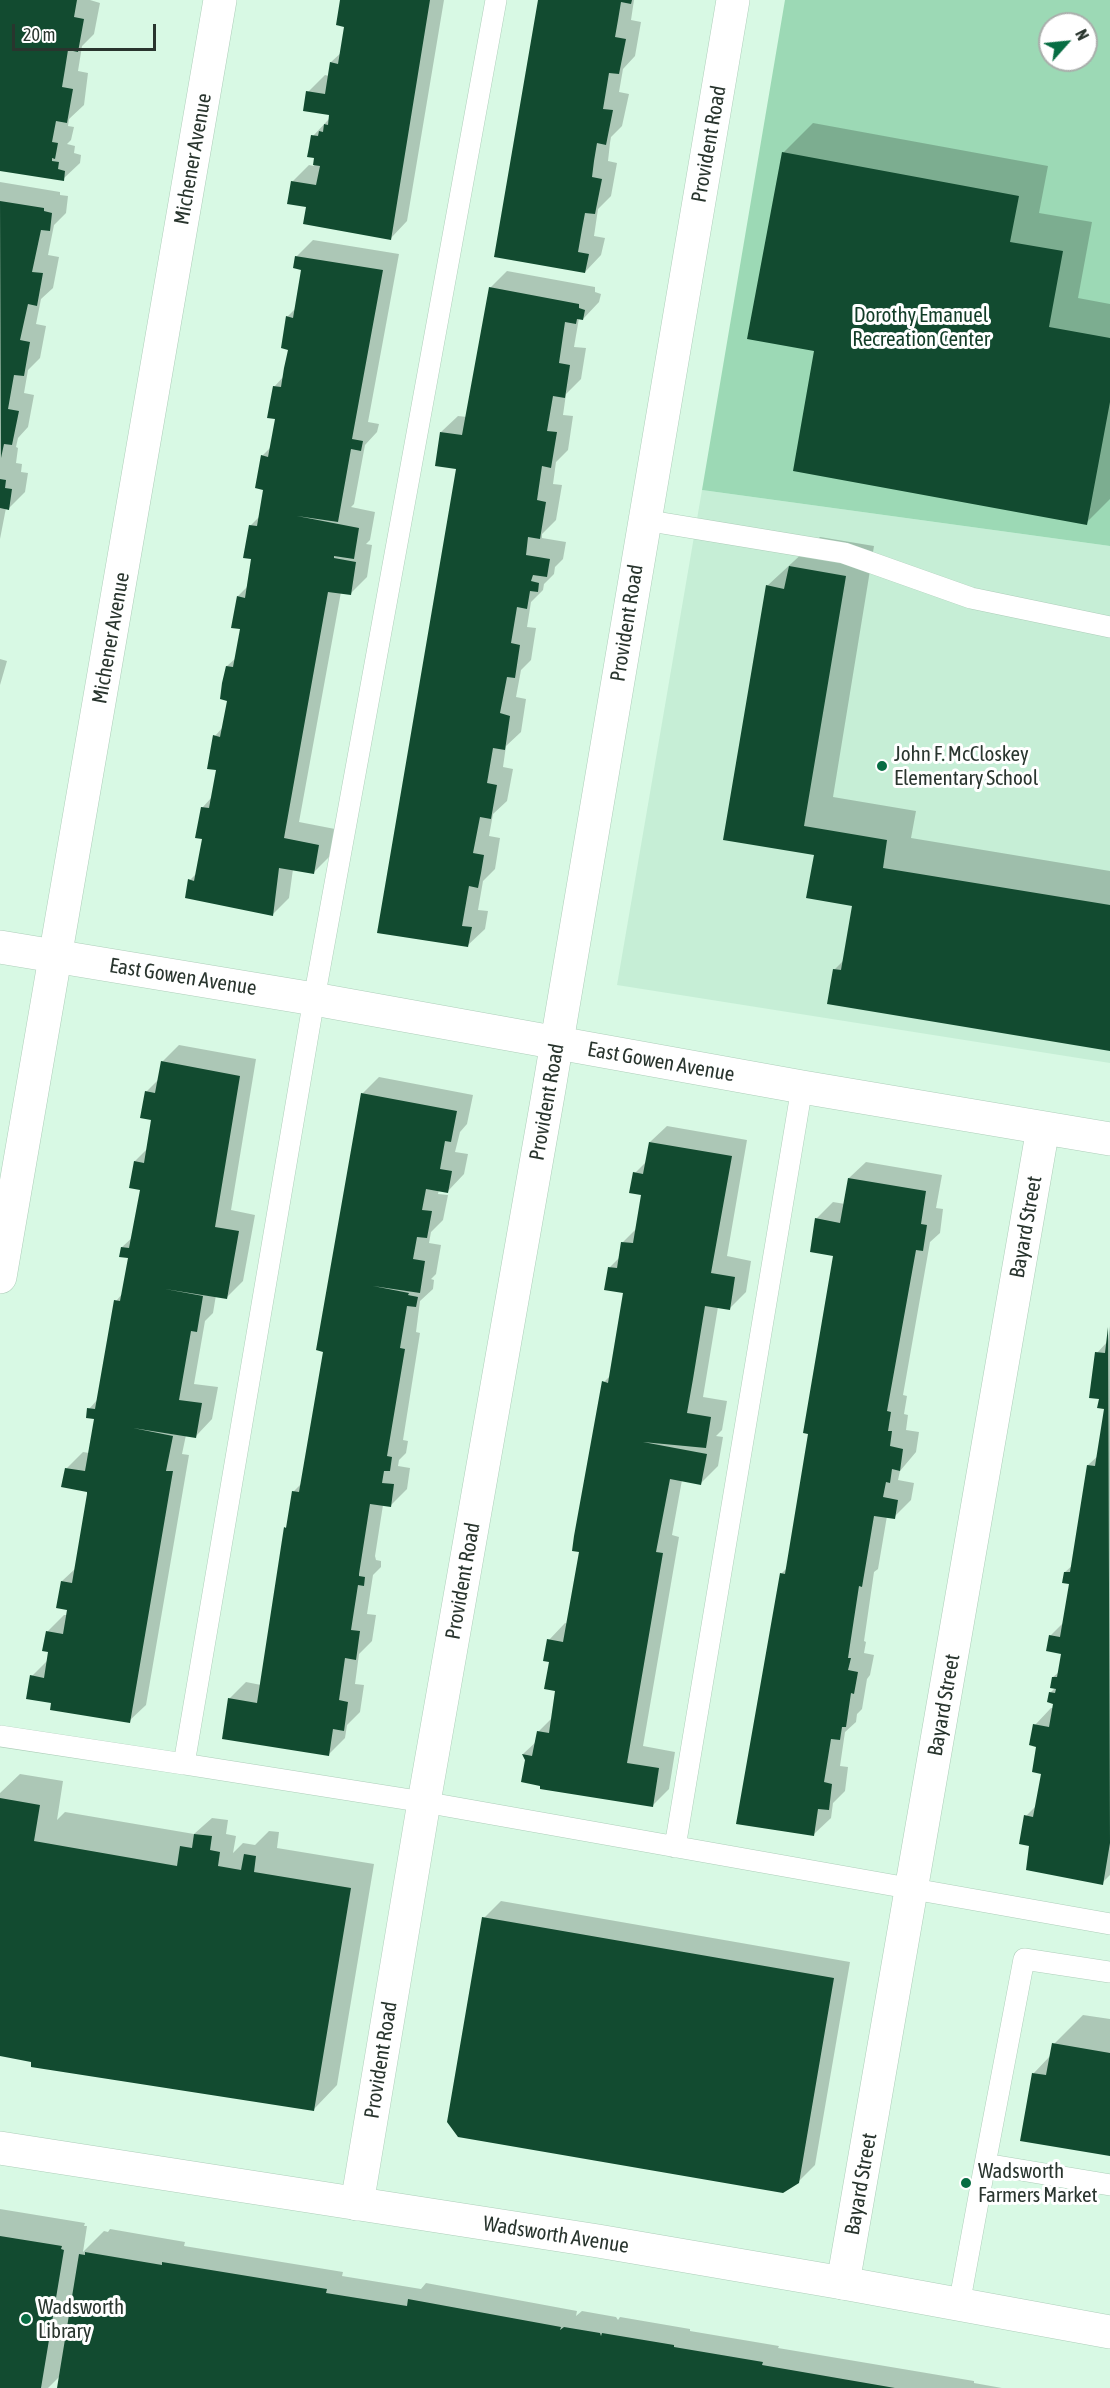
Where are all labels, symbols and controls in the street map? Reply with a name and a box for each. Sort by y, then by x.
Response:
scale bar [15,12,159,50]
north arrow [1038,12,1098,72]
text: 20 m [23,24,55,45]
text: N [1072,26,1092,43]
street label: Provident Road [686,84,732,204]
street label: Michener Avenue [169,91,217,227]
park label: Dorothy Emanuel Recreation Center [852,302,990,352]
street label: Provident Road [605,563,649,683]
street label: Michener Avenue [87,570,135,706]
place label: John F. McCloskey Elementary School [894,741,1038,791]
marker: John F. McCloskey Elementary School [875,759,889,773]
street label: East Gowen Avenue [108,953,258,1001]
street label: East Gowen Avenue [585,1037,737,1087]
street label: Provident Road [524,1042,570,1162]
street label: Bayard Street [1005,1174,1047,1280]
street label: Provident Road [440,1521,486,1641]
street label: Bayard Street [923,1652,965,1758]
street label: Provident Road [359,2000,403,2120]
street label: Bayard Street [840,2131,882,2237]
place label: Wadsworth Farmers Market [978,2158,1098,2208]
marker: Wadsworth Farmers Market [959,2176,973,2190]
street label: Wadsworth Avenue [481,2211,631,2259]
place label: Wadsworth Library [38,2294,124,2344]
marker: Wadsworth Library [19,2312,33,2326]

